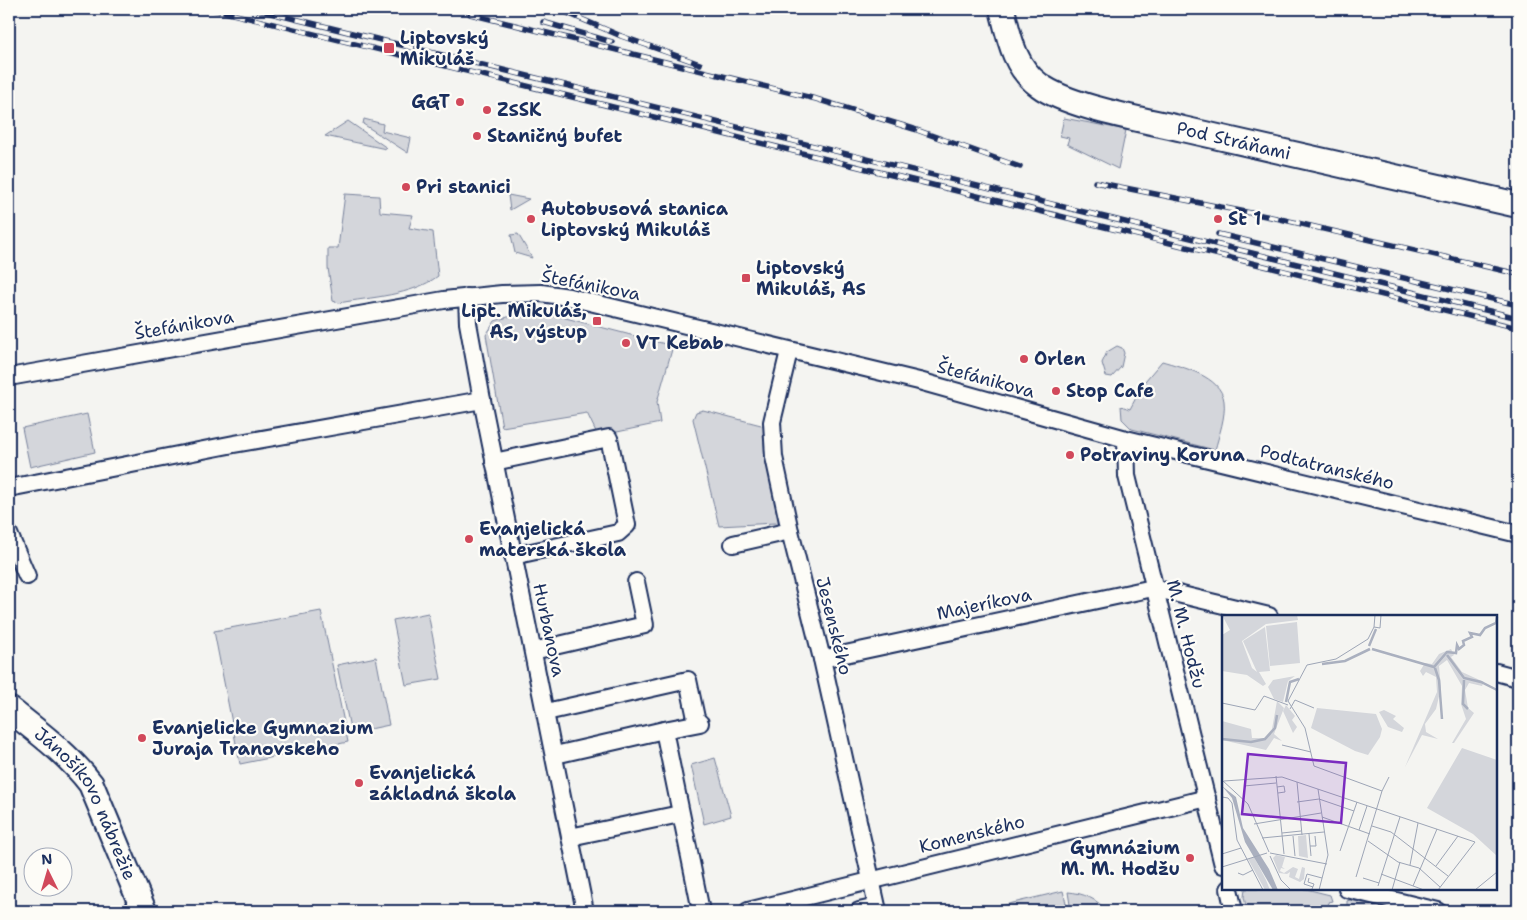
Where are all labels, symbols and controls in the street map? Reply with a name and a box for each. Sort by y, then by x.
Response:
place label: Liptovský Mikuláš [400,26,489,71]
marker: Liptovský Mikuláš [382,41,396,55]
place label: GGT [411,90,450,114]
marker: GGT [454,96,466,108]
place label: ZSSK [497,98,542,122]
marker: ZSSK [481,104,493,116]
street label: Pod Stráňami [1174,116,1293,166]
place label: Staničný bufet [487,124,623,148]
marker: Staničný bufet [471,130,483,142]
place label: Pri stanici [416,175,511,199]
marker: Pri stanici [400,181,412,193]
place label: Autobusová stanica Liptovský Mikuláš [541,197,729,242]
place label: St 1 [1228,207,1261,231]
marker: Autobusová stanica Liptovský Mikuláš [525,213,537,225]
marker: St 1 [1212,213,1224,225]
place label: Liptovský Mikuláš, AS [756,256,866,301]
street label: Štefánikova [539,264,643,306]
marker: Liptovský Mikuláš, AS [740,272,752,284]
place label: Lipt. Mikuláš, AS, výstup [461,299,587,344]
street label: Štefánikova [133,304,235,346]
marker: Lipt. Mikuláš, AS, výstup [591,315,603,327]
place label: VT Kebab [636,331,724,355]
marker: VT Kebab [620,337,632,349]
place label: Orlen [1034,347,1086,371]
marker: Orlen [1018,353,1030,365]
street label: Štefánikova [934,354,1038,404]
place label: Stop Cafe [1066,379,1154,403]
marker: Stop Cafe [1050,385,1062,397]
street label: Podtatranského [1257,439,1397,495]
place label: Potraviny Koruna [1080,443,1246,467]
marker: Potraviny Koruna [1064,449,1076,461]
place label: Evanjelická materská škola [479,517,627,562]
marker: Evanjelická materská škola [463,533,475,545]
street label: Jesenského [810,574,858,678]
street label: M. M. Hodžu [1161,577,1211,691]
street label: Hurbanova [527,581,571,679]
street label: Majeríkova [934,582,1034,626]
inset map [1222,615,1497,890]
place label: Evanjelicke Gymnazium Juraja Tranovskeho [152,716,374,761]
street label: Jánošíkovo nábrežie [29,722,142,884]
marker: Evanjelicke Gymnazium Juraja Tranovskeho [136,732,148,744]
place label: Evanjelická základná škola [369,761,517,806]
marker: Evanjelická základná škola [353,777,365,789]
street label: Komenského [917,809,1027,859]
place label: Gymnázium M. M. Hodžu [1061,836,1181,881]
north arrow [22,848,72,898]
text: N [41,850,53,868]
marker: Gymnázium M. M. Hodžu [1184,852,1196,864]

